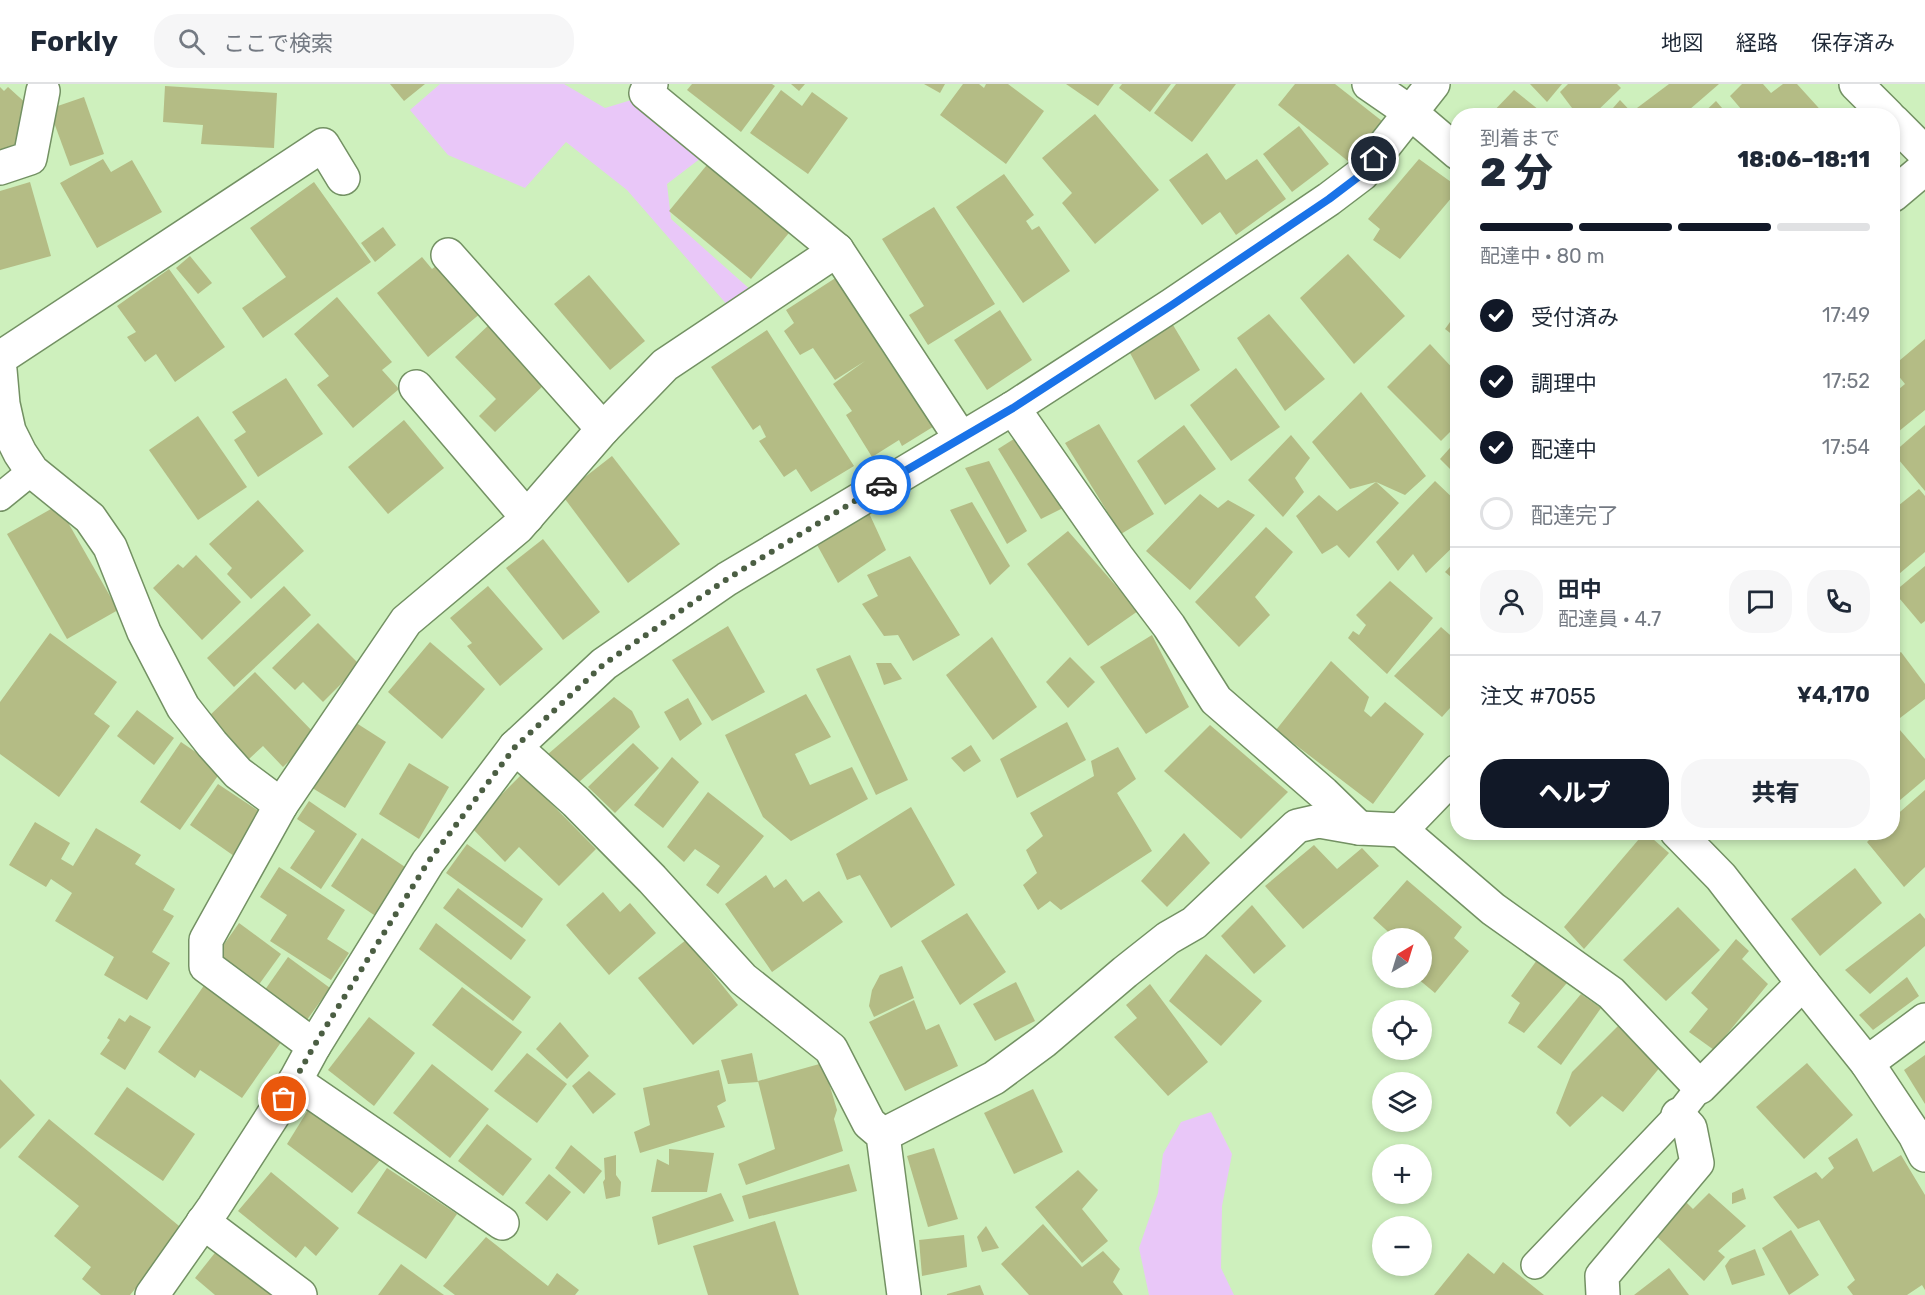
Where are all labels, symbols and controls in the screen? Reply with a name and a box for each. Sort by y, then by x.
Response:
search box [154,14,574,68]
text: Forkly [30,25,118,58]
icon: search [175,25,208,58]
text: ここで検索 [223,30,333,57]
text: 地図 [1661,30,1703,55]
text: 経路 [1736,30,1778,55]
text: 保存済み [1811,30,1895,55]
text: 到着まで [1480,126,1560,150]
pin [1348,133,1399,184]
icon: home [1357,142,1390,175]
text: 18:06–18:11 [1738,146,1870,173]
text: 2 分 [1480,150,1553,196]
text: 配達中 · 80 m [1480,244,1605,268]
icon: check [1480,299,1513,332]
text: 17:49 [1822,303,1870,327]
text: 受付済み [1531,304,1619,331]
icon: check [1480,365,1513,398]
text: 17:52 [1822,369,1870,393]
text: 調理中 [1531,370,1597,397]
icon: check [1480,431,1513,464]
text: 17:54 [1822,435,1870,459]
text: 配達中 [1531,436,1597,463]
courier [851,455,911,515]
icon: car [865,469,898,502]
text: 配達完了 [1531,502,1619,529]
button: person [1480,570,1543,633]
button: chat [1729,570,1792,633]
button: phone [1807,570,1870,633]
text: 田中 [1558,576,1602,603]
text: 配達員 · 4.7 [1558,607,1661,631]
text: ¥4,170 [1797,681,1870,708]
text: 注文 #7055 [1480,683,1596,710]
button: ヘルプ [1480,759,1669,828]
button: 共有 [1681,759,1870,828]
north arrow [1372,928,1432,988]
map controls [1372,928,1432,1276]
button: locate [1372,1000,1432,1060]
button: layers [1372,1072,1432,1132]
pin [258,1073,309,1124]
icon: bag [267,1082,300,1115]
button: + [1372,1144,1432,1204]
button: − [1372,1216,1432,1276]

